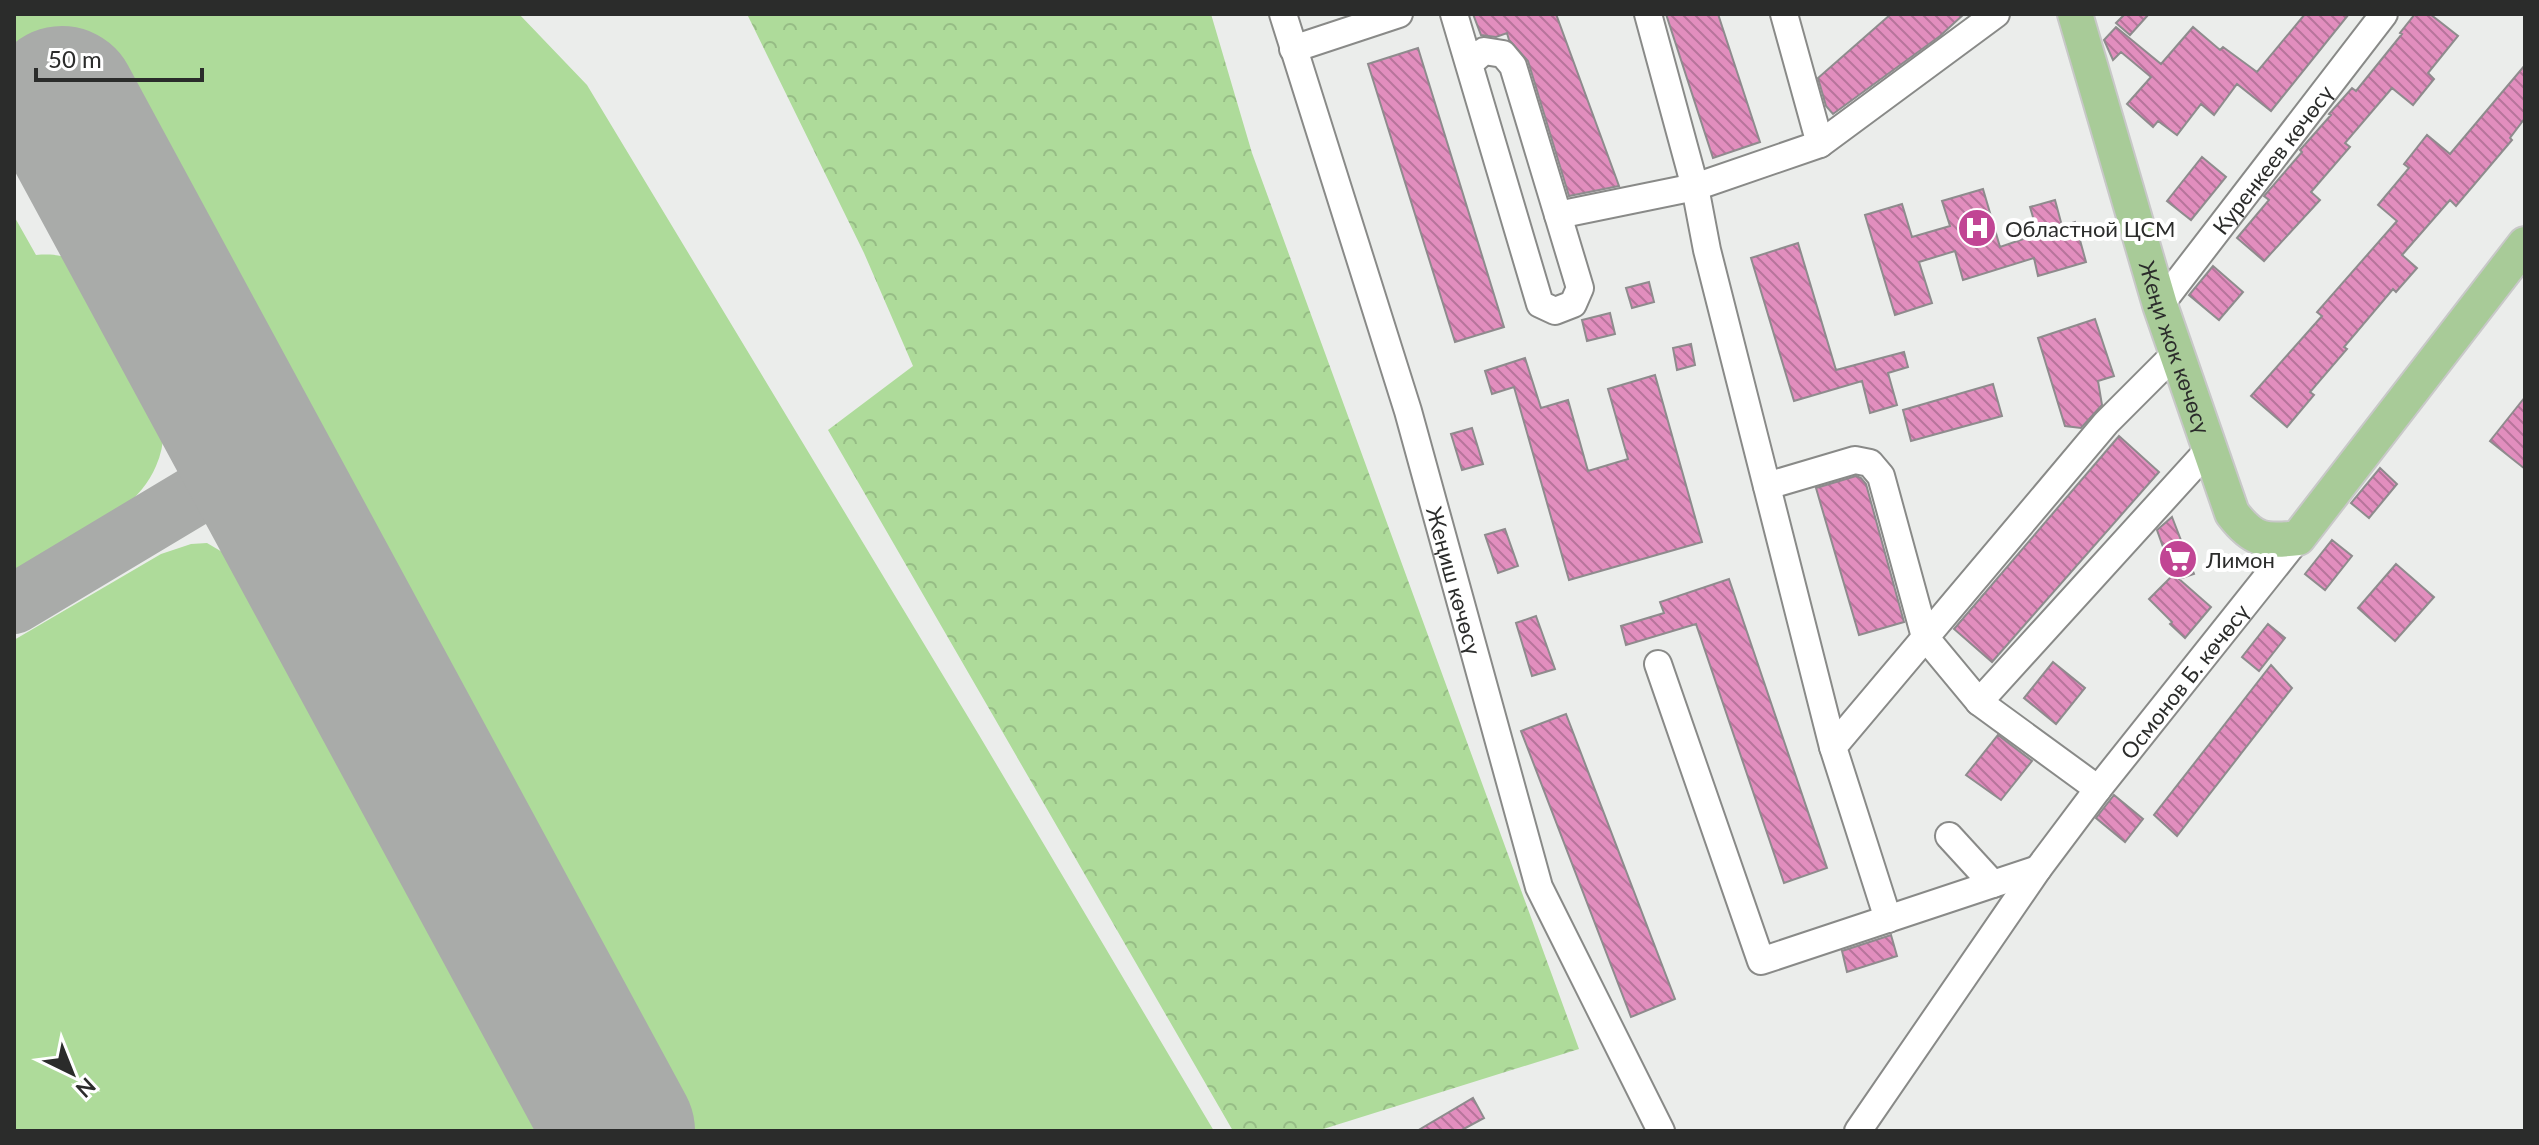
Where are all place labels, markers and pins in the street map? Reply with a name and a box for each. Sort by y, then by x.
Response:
hospital icon: Областной ЦСМ [1956,207,1998,249]
place label: Областной ЦСМ [2005,215,2176,242]
supermarket icon: Лимон [2157,538,2199,580]
place label: Лимон [2205,546,2275,573]

